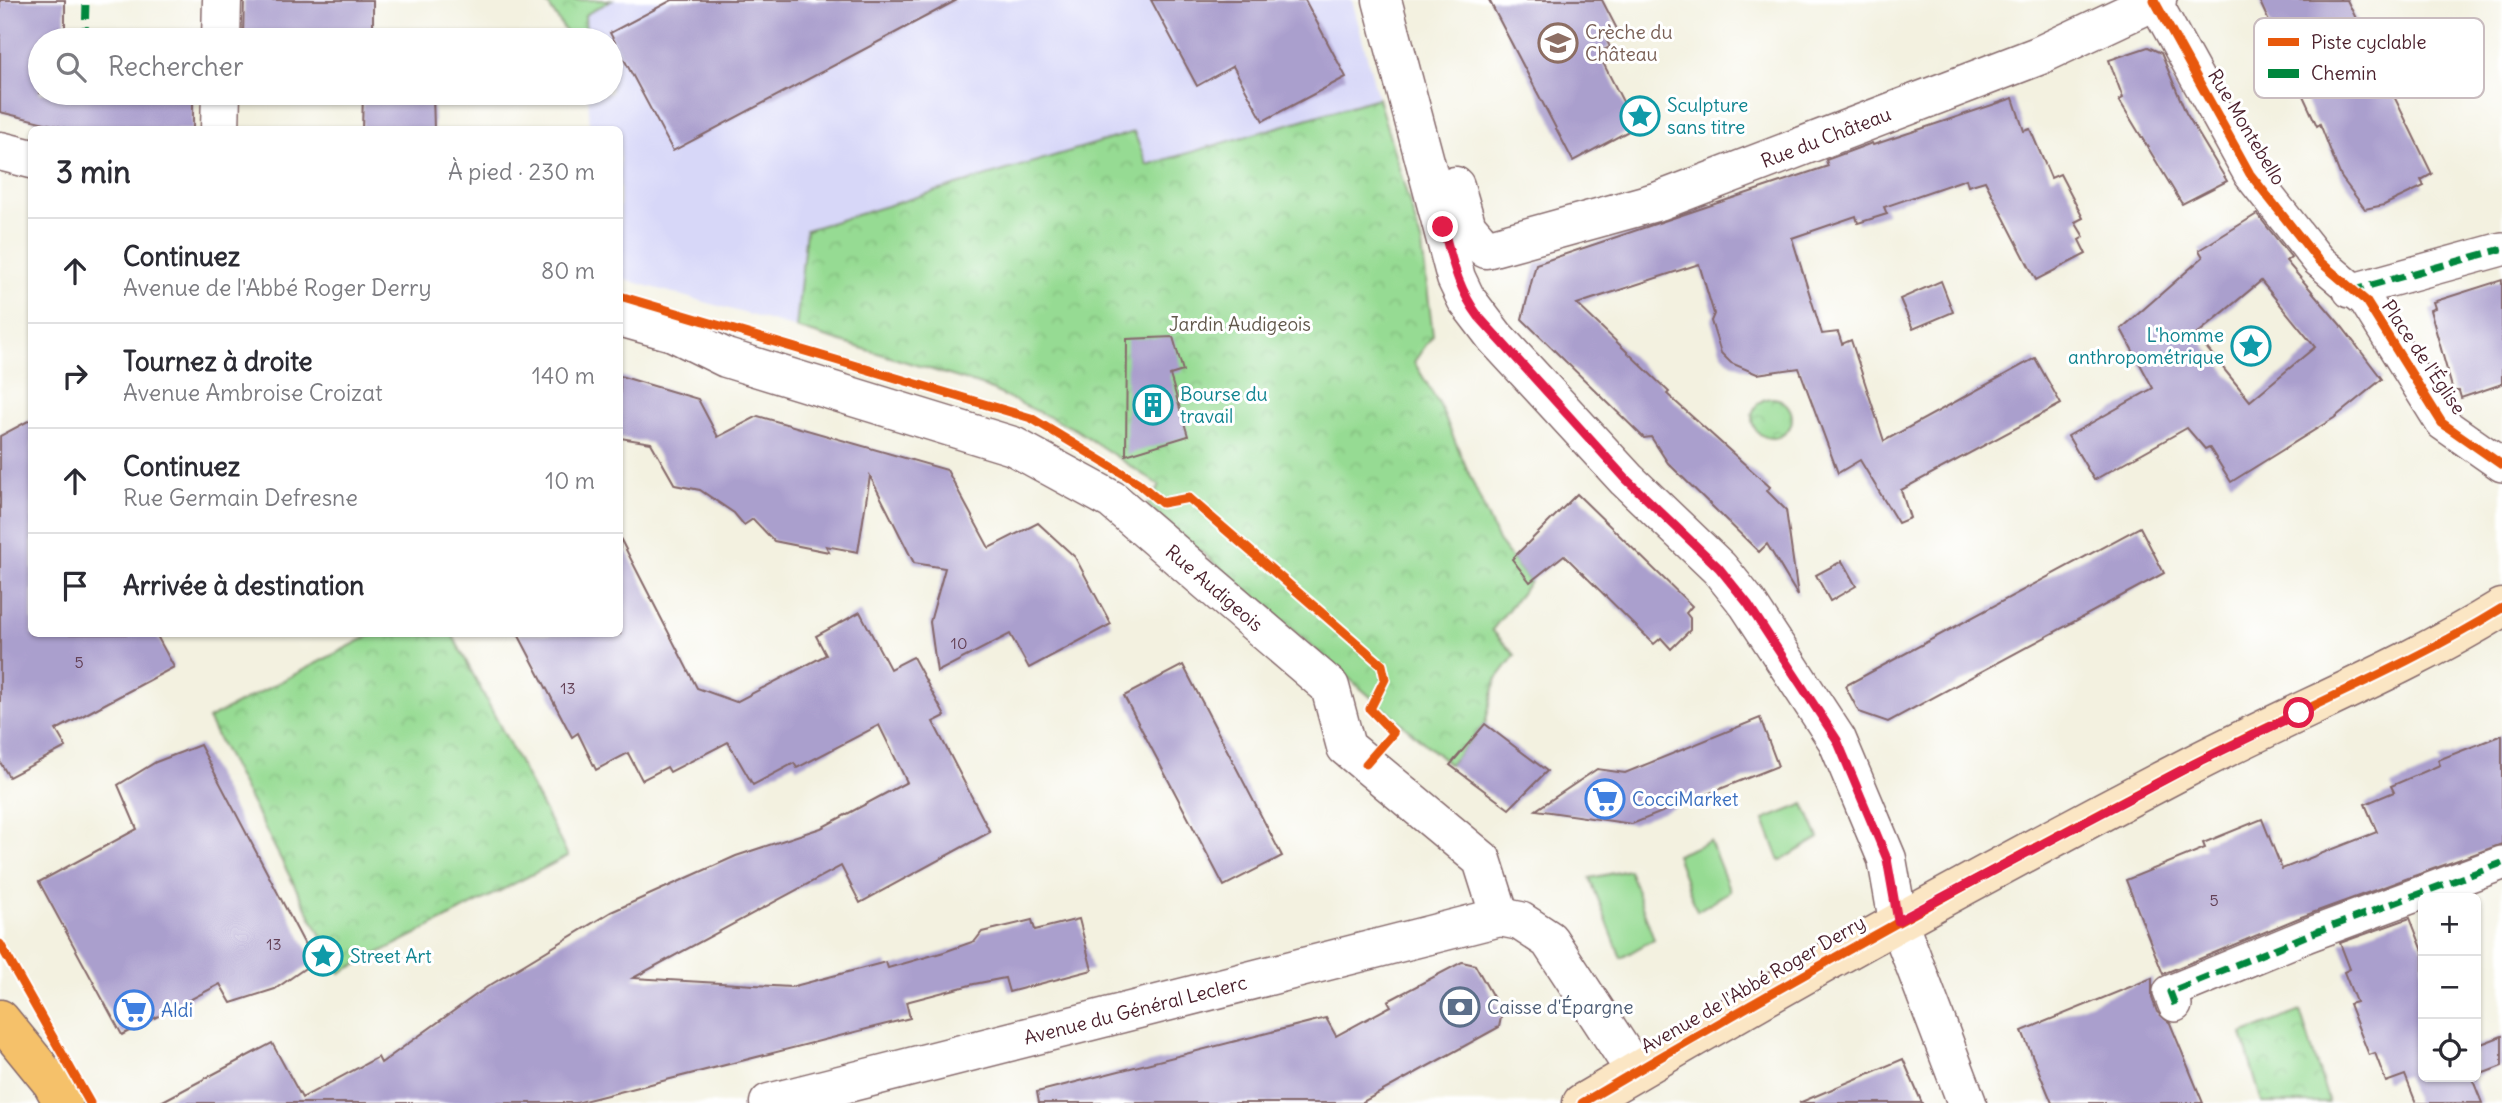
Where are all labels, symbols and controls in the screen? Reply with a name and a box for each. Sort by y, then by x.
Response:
legend [2254,18,2484,98]
place label: Crèche du Château [1585,20,1672,66]
school or university icon: Crèche du Château [1537,22,1579,64]
search box [28,28,623,105]
text: Piste cyclable [2311,30,2427,54]
icon: search [52,48,90,86]
text: Rechercher [108,50,244,83]
text: Chemin [2311,61,2377,85]
street label: Rue Montebello [2203,65,2291,189]
place label: Sculpture sans titre [1667,93,1748,139]
place icon: Sculpture sans titre [1619,95,1661,137]
street label: Rue du Château [1757,101,1894,173]
text: 3 min [56,153,131,191]
text: À pied · 230 m [448,157,595,186]
route end [1427,211,1458,242]
text: Continuez [123,240,240,273]
icon: ahead [56,252,94,290]
text: 80 m [541,256,595,285]
text: Avenue de l'Abbé Roger Derry [123,273,432,302]
street label: Place de l'Église [2377,295,2471,419]
park label: Jardin Audigeois [1169,312,1311,336]
place label: L'homme anthropométrique [2068,323,2224,369]
place icon: L'homme anthropométrique [2230,325,2272,367]
text: Tournez à droite [123,345,313,378]
icon: right [56,357,94,395]
text: 140 m [532,361,595,390]
text: Avenue Ambroise Croizat [123,378,383,407]
place label: Bourse du travail [1180,382,1268,428]
building icon: Bourse du travail [1132,384,1174,426]
text: Continuez [123,450,240,483]
icon: ahead [56,462,94,500]
text: 10 m [545,466,595,495]
text: Rue Germain Defresne [123,483,358,512]
street label: Rue Audigeois [1161,539,1268,636]
icon: arrive [56,567,94,605]
text: Arrivée à destination [123,569,364,602]
house number: 10 [951,633,967,653]
house number: 5 [74,652,84,672]
house number: 13 [560,678,576,698]
route start [2283,697,2314,728]
supermarket icon: CocciMarket [1584,778,1626,820]
place label: CocciMarket [1632,787,1738,811]
house number: 5 [2209,890,2219,910]
map controls [2418,893,2481,1082]
button: + [2418,893,2481,956]
street label: Avenue de l'Abbé Roger Derry [1637,910,1869,1058]
house number: 13 [266,934,282,954]
place icon: Street Art [302,935,344,977]
place label: Street Art [350,944,432,968]
button: − [2418,956,2481,1019]
street label: Avenue du Général Leclerc [1021,970,1249,1050]
bank icon: Caisse d'Épargne [1439,986,1481,1028]
supermarket icon: Aldi [113,989,155,1031]
place label: Caisse d'Épargne [1487,995,1633,1019]
place label: Aldi [161,998,193,1022]
button: locate [2418,1019,2481,1082]

